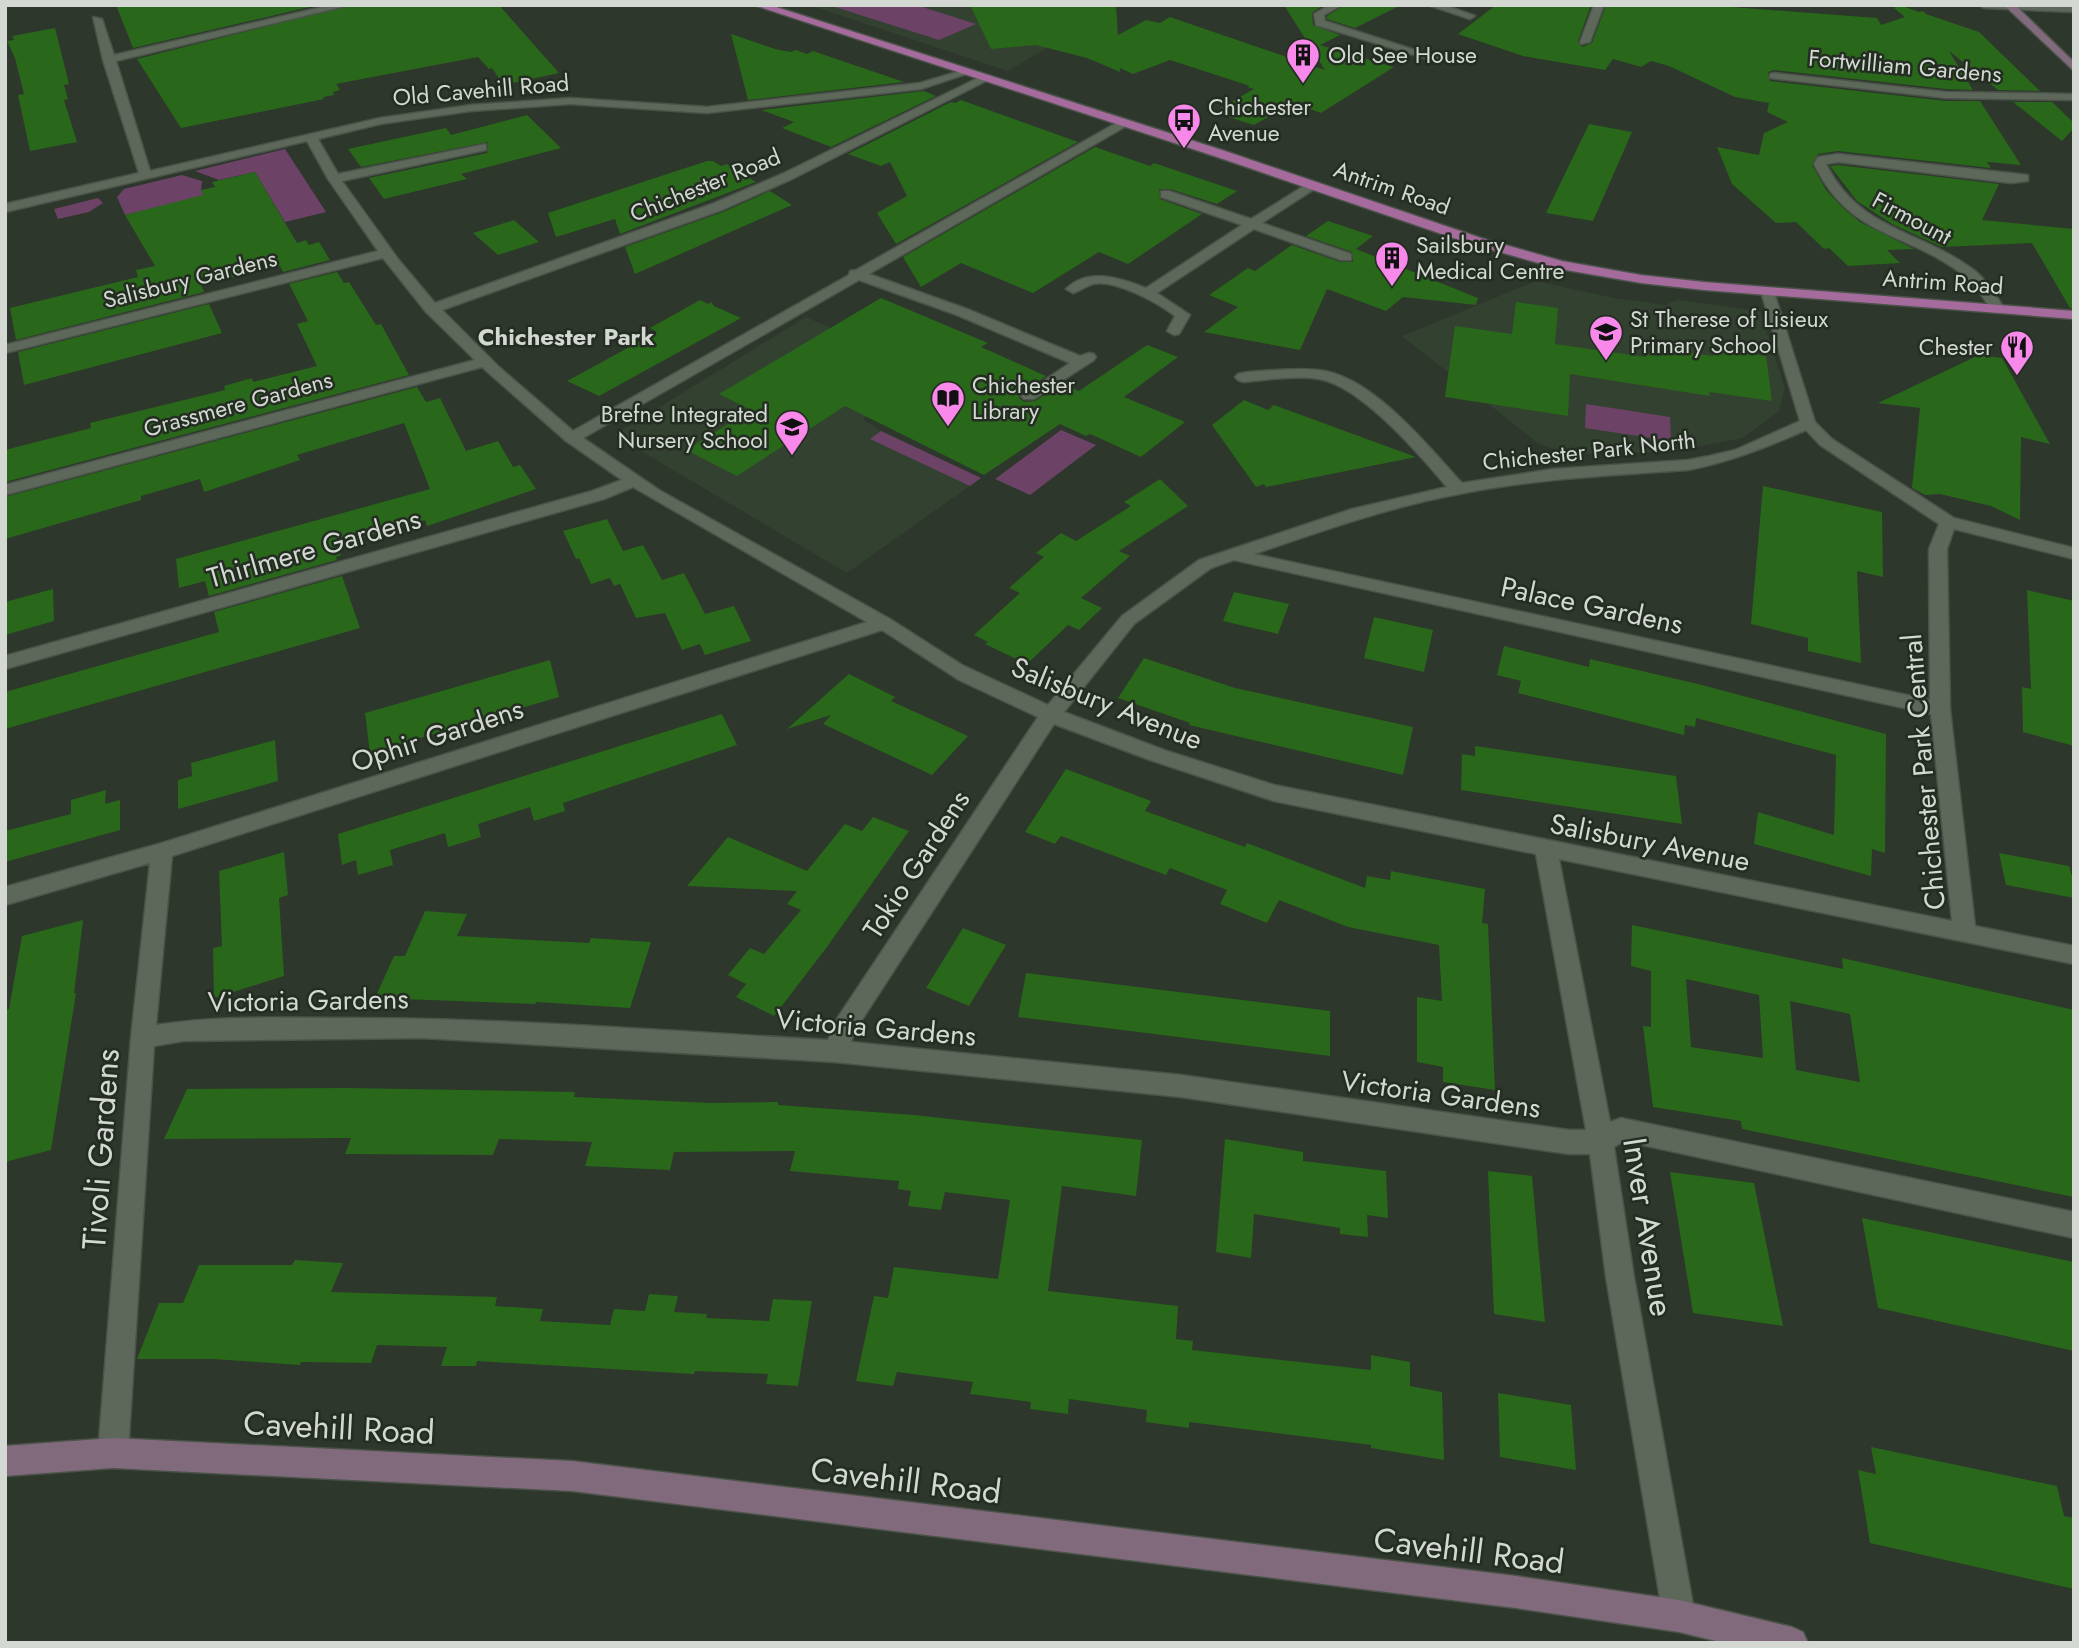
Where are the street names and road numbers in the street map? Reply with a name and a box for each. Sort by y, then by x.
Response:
street label: Fortwilliam Gardens [1807,41,2003,91]
street label: Old Cavehill Road [391,65,571,115]
street label: Chichester Road [625,139,785,231]
street label: Antrim Road [1329,152,1455,224]
street label: Firmount [1866,183,1958,253]
street label: Salisbury Gardens [99,241,281,317]
street label: Antrim Road [1881,261,2005,303]
street label: Grassmere Gardens [140,362,336,446]
street label: Chichester Park North [1481,423,1697,479]
street label: Thirlmere Gardens [203,498,426,599]
street label: Palace Gardens [1497,566,1687,645]
street label: Chichester Park Central [1891,632,1956,912]
street label: Salisbury Avenue [1005,646,1209,760]
street label: Ophir Gardens [346,688,529,783]
street label: Tokio Gardens [853,782,980,947]
street label: Salisbury Avenue [1546,803,1753,882]
street label: Victoria Gardens [207,978,409,1023]
street label: Victoria Gardens [774,998,978,1057]
street label: Tivoli Gardens [70,1047,131,1251]
street label: Victoria Gardens [1339,1060,1543,1129]
street label: Inver Avenue [1611,1134,1686,1320]
street label: Cavehill Road [242,1399,436,1456]
street label: Cavehill Road [808,1446,1004,1515]
street label: Cavehill Road [1371,1516,1567,1585]

